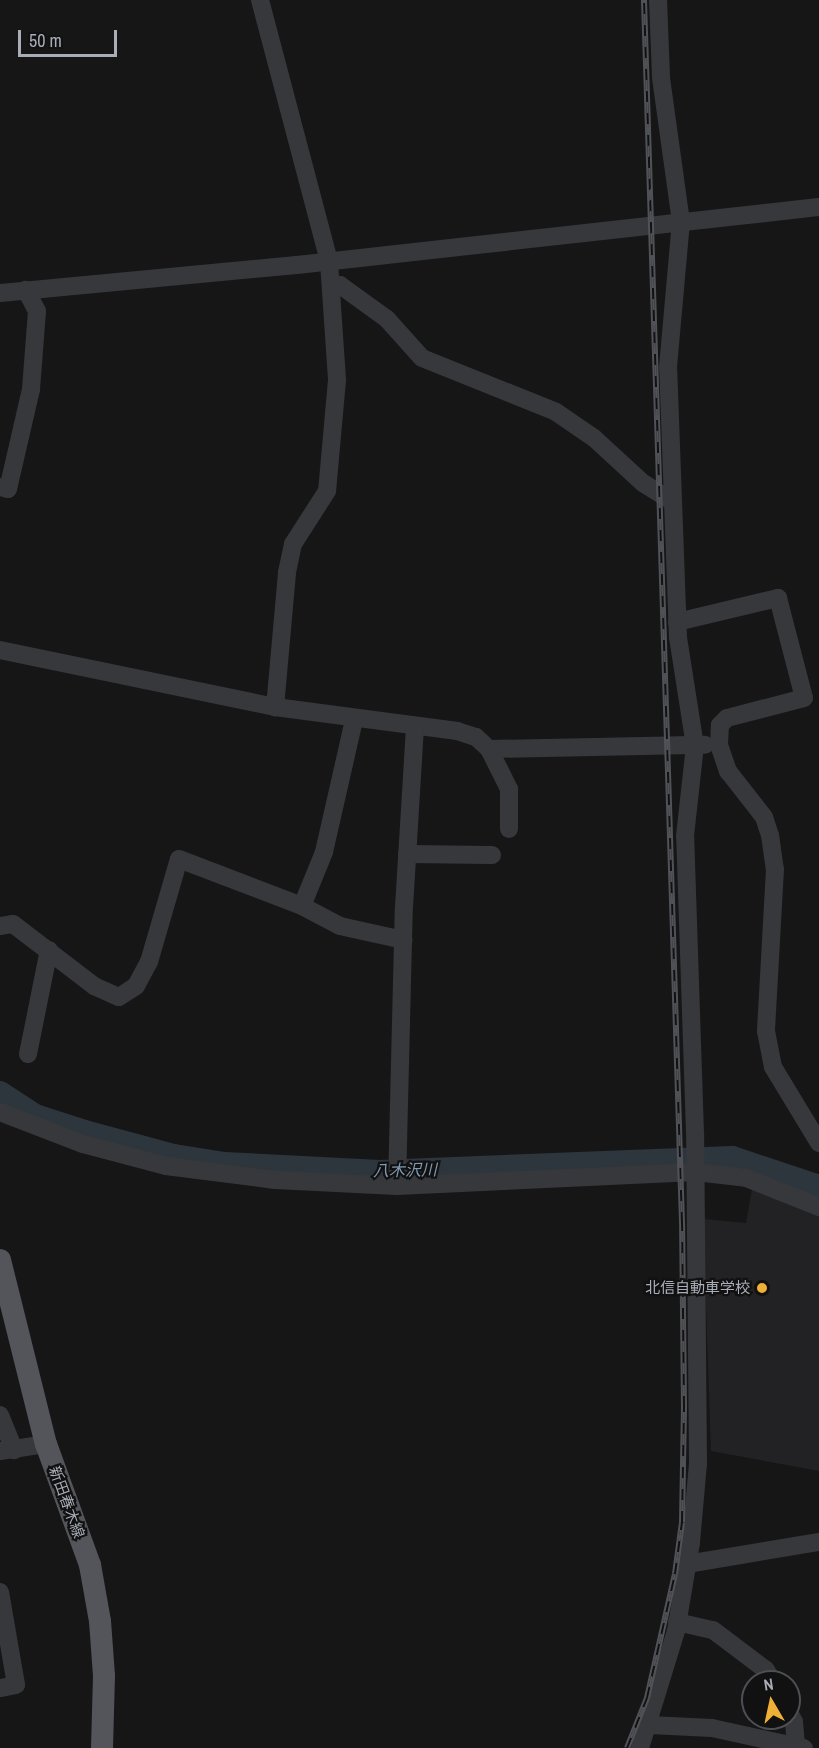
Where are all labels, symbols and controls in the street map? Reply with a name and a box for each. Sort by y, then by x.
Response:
scale bar [21,18,120,56]
text: 50 m [29,28,62,53]
water label: 八木沢川 [373,1160,437,1180]
place label: 北信自動車学校 [645,1279,750,1297]
marker: 北信自動車学校 [755,1281,769,1295]
street label: 新田春木線 [46,1464,88,1540]
north arrow [741,1670,801,1730]
text: N [762,1673,775,1696]

